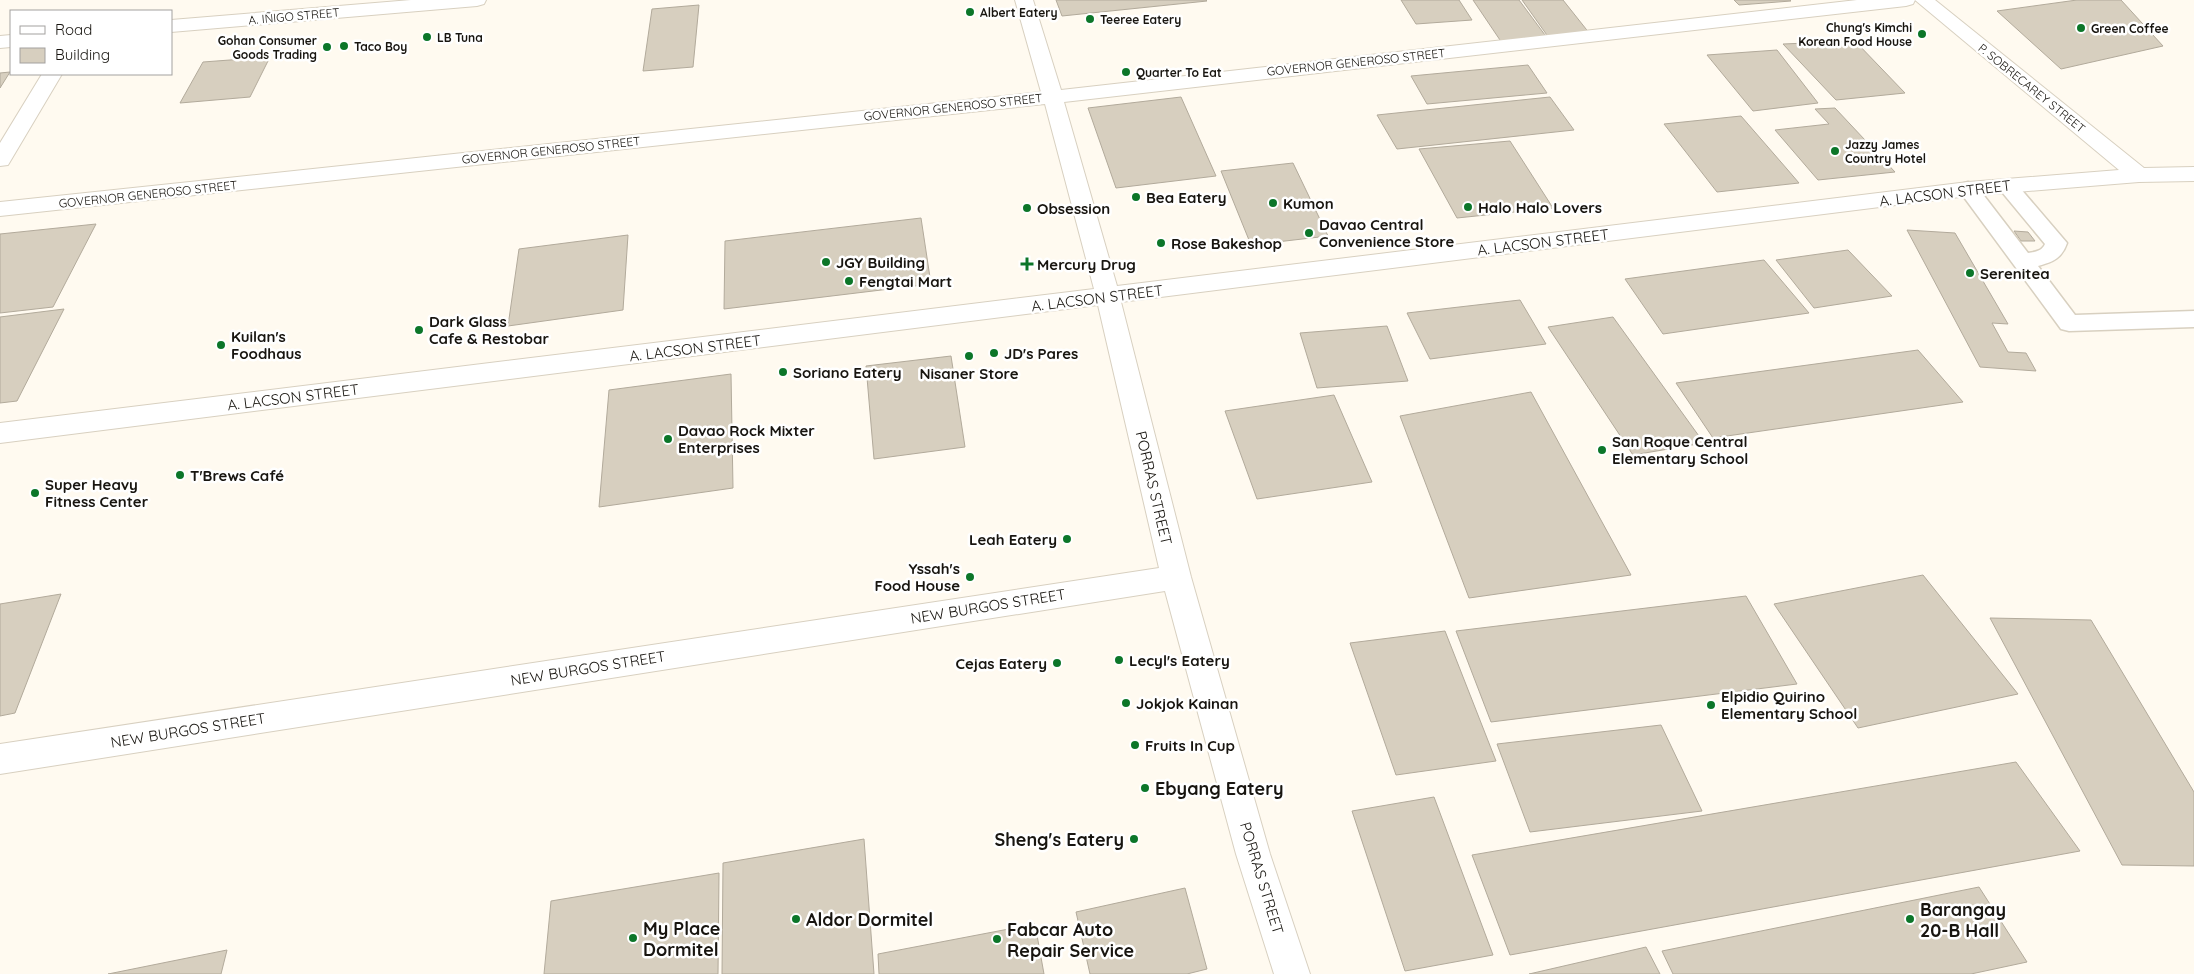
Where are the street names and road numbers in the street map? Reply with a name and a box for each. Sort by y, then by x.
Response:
street label: A. IÑIGO STREET [248,5,340,27]
street label: P. SOBRECAREY STREET [1975,40,2089,136]
street label: GOVERNOR GENEROSO STREET [1266,45,1446,79]
street label: GOVERNOR GENEROSO STREET [863,90,1043,124]
street label: GOVERNOR GENEROSO STREET [461,133,641,167]
street label: A. LACSON STREET [1878,175,2012,211]
street label: GOVERNOR GENEROSO STREET [58,177,238,211]
street label: A. LACSON STREET [1476,224,1610,260]
street label: A. LACSON STREET [1030,280,1164,316]
street label: A. LACSON STREET [628,330,762,366]
street label: A. LACSON STREET [226,379,360,415]
street label: PORRAS STREET [1132,429,1176,547]
street label: NEW BURGOS STREET [909,584,1067,628]
street label: NEW BURGOS STREET [509,646,667,690]
street label: NEW BURGOS STREET [109,708,267,752]
street label: PORRAS STREET [1236,820,1288,936]

